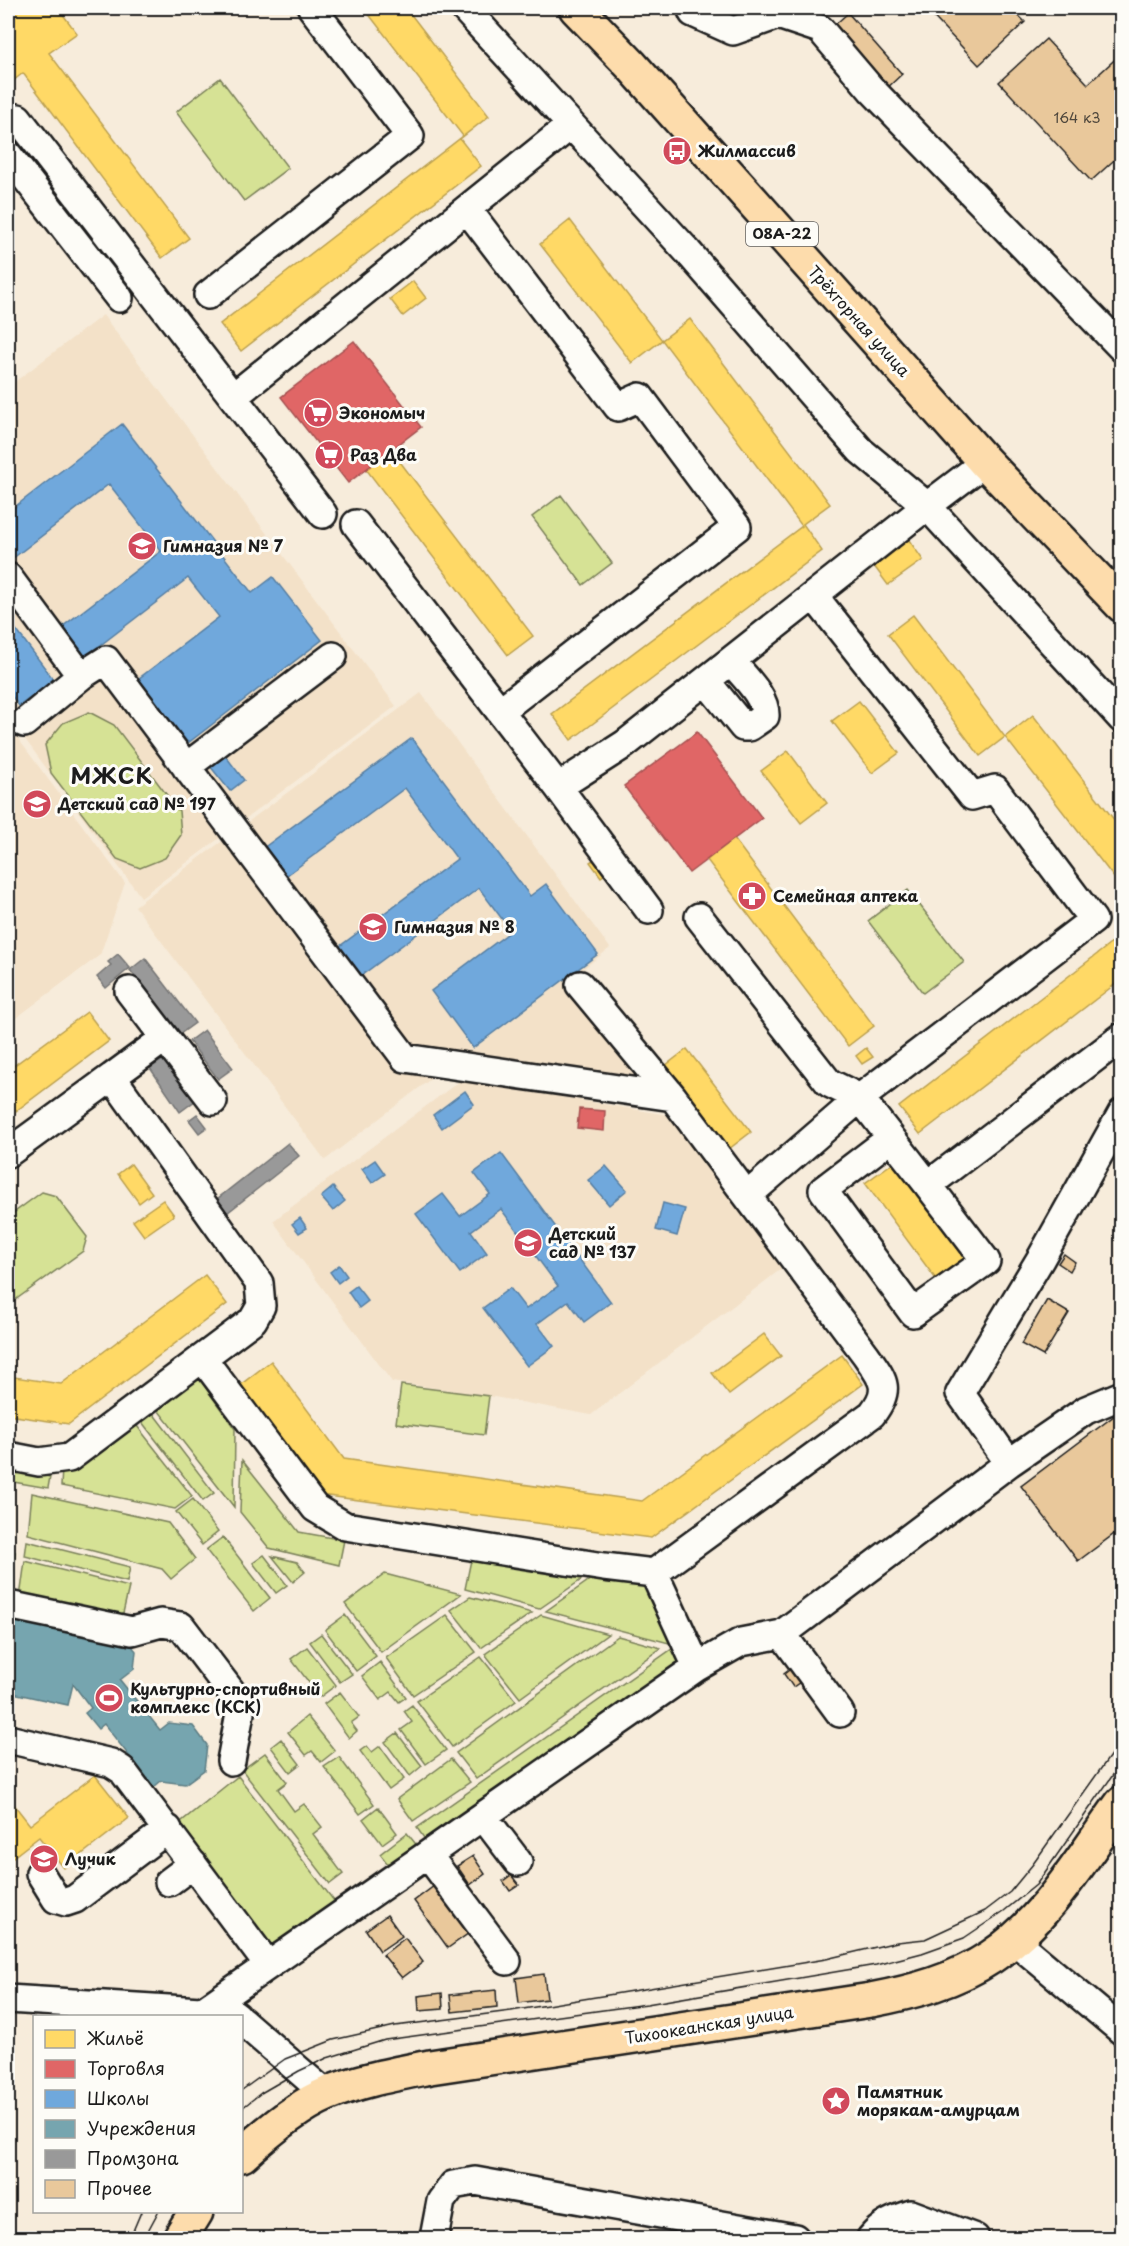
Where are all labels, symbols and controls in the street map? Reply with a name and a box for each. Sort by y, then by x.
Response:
house number: 164 к3 [1054,107,1100,128]
bus stop icon: Жилмассив [661,135,693,167]
place label: Жилмассив [697,138,796,162]
road number: 08А-22 [746,222,818,246]
street label: Трёхгорная улица [803,259,916,381]
supermarket icon: Экономыч [302,397,334,429]
place label: Экономыч [339,400,425,424]
supermarket icon: Раз Два [313,439,345,471]
place label: Раз Два [350,442,417,466]
school or university icon: Гимназия № 7 [126,530,158,562]
place label: Гимназия № 7 [163,533,284,557]
district label: МЖСК [70,758,154,791]
school or university icon: Детский сад № 197 [21,788,53,820]
place label: Детский сад № 197 [57,791,216,815]
pharmacy icon: Семейная аптека [736,880,768,912]
place label: Семейная аптека [773,883,918,907]
school or university icon: Гимназия № 8 [357,911,389,943]
place label: Гимназия № 8 [394,914,515,938]
place label: Детский сад № 137 [548,1221,636,1263]
school or university icon: Детский сад № 137 [512,1227,544,1259]
place label: Культурно-спортивный комплекс (КСК) [130,1676,321,1718]
sports icon: Культурно-спортивный комплекс (КСК) [93,1682,125,1714]
school or university icon: Лучик [28,1843,60,1875]
place label: Лучик [65,1846,116,1870]
street label: Тихоокеанская улица [623,1999,795,2049]
legend [33,2015,243,2213]
text: Жильё [86,2024,144,2051]
text: Торговля [87,2054,165,2081]
place label: Памятник морякам-амурцам [857,2079,1020,2121]
text: Школы [87,2084,150,2111]
place icon: Памятник морякам-амурцам [820,2085,852,2117]
text: Учреждения [87,2114,196,2141]
text: Промзона [87,2144,179,2171]
text: Прочее [87,2174,152,2201]

